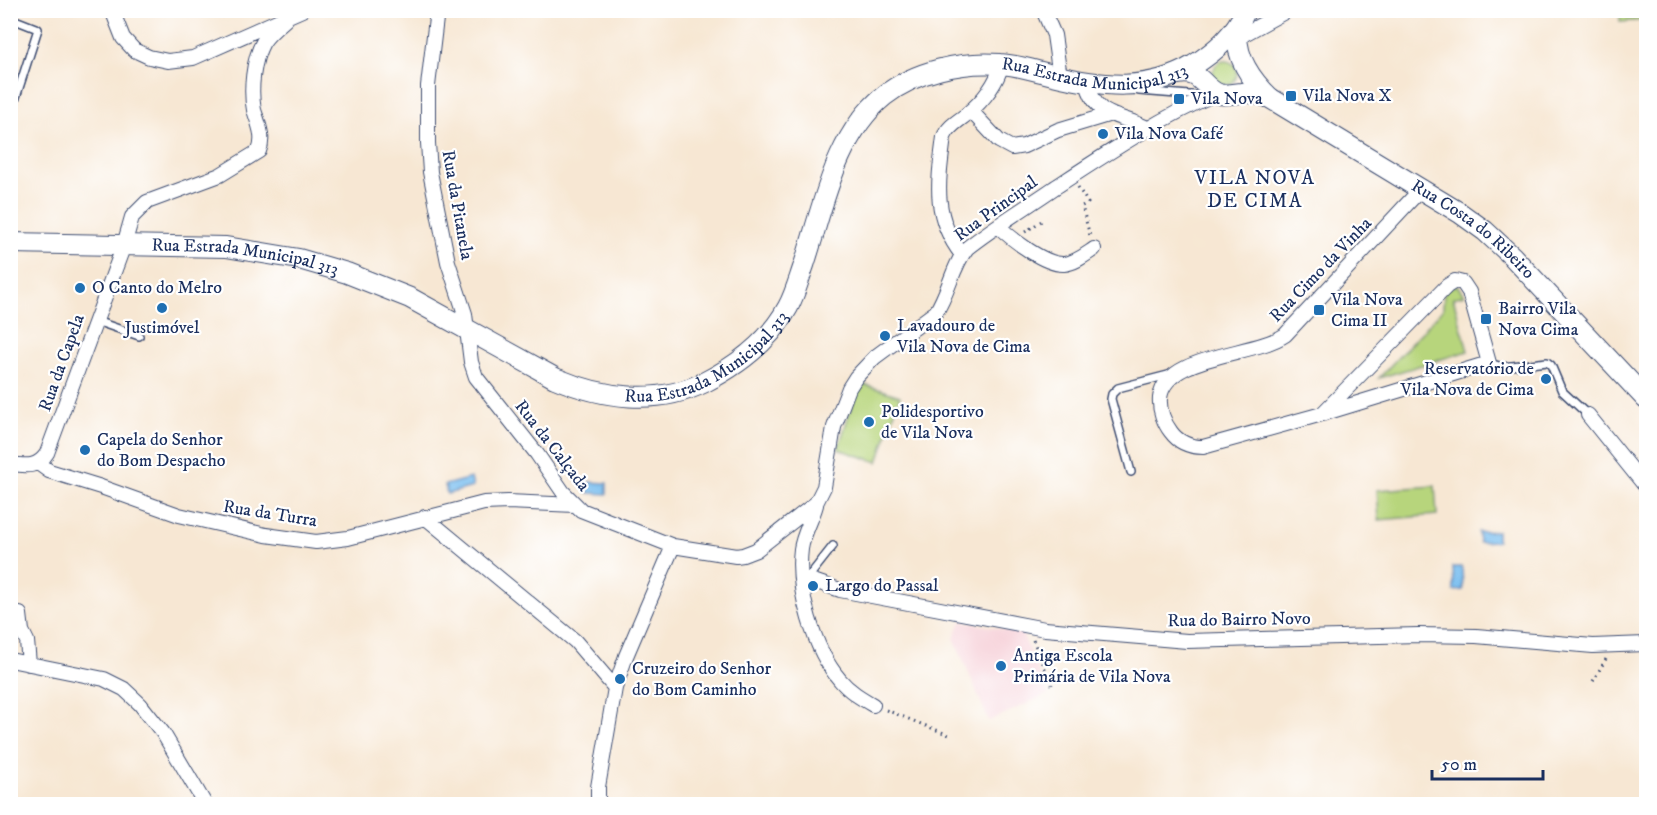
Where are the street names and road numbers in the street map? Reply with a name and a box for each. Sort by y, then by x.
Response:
street label: Rua Estrada Municipal 313 [1001,53,1191,96]
street label: Rua da Pitanela [437,148,478,262]
street label: Rua Principal [950,171,1042,247]
street label: Rua Costa do Ribeiro [1407,175,1539,284]
street label: Rua Cimo da Vinha [1265,213,1377,327]
street label: Rua Estrada Municipal 313 [151,235,341,281]
street label: Rua Estrada Municipal 313 [624,308,794,408]
street label: Rua da Capela [34,311,90,415]
street label: Rua da Calçada [510,396,595,496]
street label: Rua da Turra [222,496,319,532]
street label: Rua do Bairro Novo [1167,608,1311,632]

